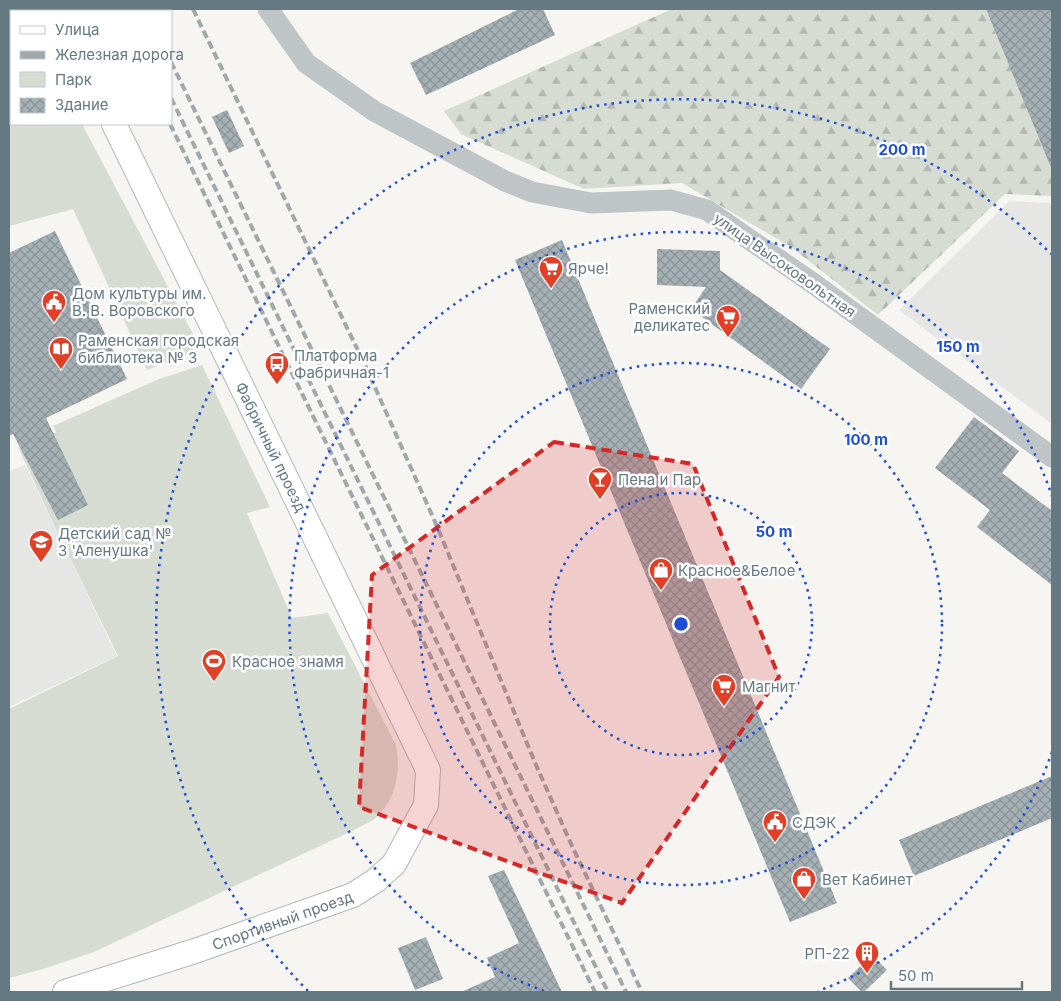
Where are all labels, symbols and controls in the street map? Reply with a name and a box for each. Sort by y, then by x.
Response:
legend [10,10,172,125]
text: Улица [55,20,99,39]
text: Железная дорога [55,45,184,64]
text: Парк [55,70,92,89]
text: Здание [55,95,109,114]
text: 200 m [879,140,925,159]
street label: улица Высоковольтная [710,209,860,321]
supermarket icon: Ярче! [538,255,564,289]
place label: Ярче! [568,259,609,278]
place label: Дом культуры им. В. В. Воровского [72,284,207,320]
public building icon: Дом культуры им. В. В. Воровского [41,289,67,323]
place label: Раменский деликатес [628,299,710,335]
supermarket icon: Раменский деликатес [715,304,741,338]
place label: Раменская городская библиотека № 3 [78,331,239,367]
library icon: Раменская городская библиотека № 3 [48,336,74,370]
text: 150 m [936,337,980,356]
place label: Платформа Фабричная-1 [294,346,389,382]
bus stop icon: Платформа Фабричная-1 [264,351,290,385]
street label: Фабричный проезд [231,379,311,515]
text: 100 m [844,430,888,449]
bar icon: Пена и Пар [587,466,613,500]
place label: Пена и Пар [618,470,701,489]
text: 50 m [756,522,792,541]
place label: Детский сад № 3 'Аленушка' [58,524,172,560]
school or university icon: Детский сад № 3 'Аленушка' [28,529,54,563]
shop icon: Красное&Белое [648,557,674,591]
place label: Красное&Белое [678,561,795,580]
centre of rings [672,615,690,633]
sports icon: Красное знамя [201,648,227,682]
place label: Красное знамя [232,652,344,671]
supermarket icon: Магнит [711,673,737,707]
place label: Магнит [742,677,795,696]
public building icon: СДЭК [762,809,788,843]
place label: СДЭК [792,813,836,832]
shop icon: Вет Кабинет [791,866,817,900]
place label: Вет Кабинет [822,870,913,889]
street label: Спортивный проезд [209,886,355,954]
building icon: РП-22 [854,940,880,974]
place label: РП-22 [805,944,850,963]
scale bar [891,958,1022,990]
text: 50 m [898,966,934,985]

